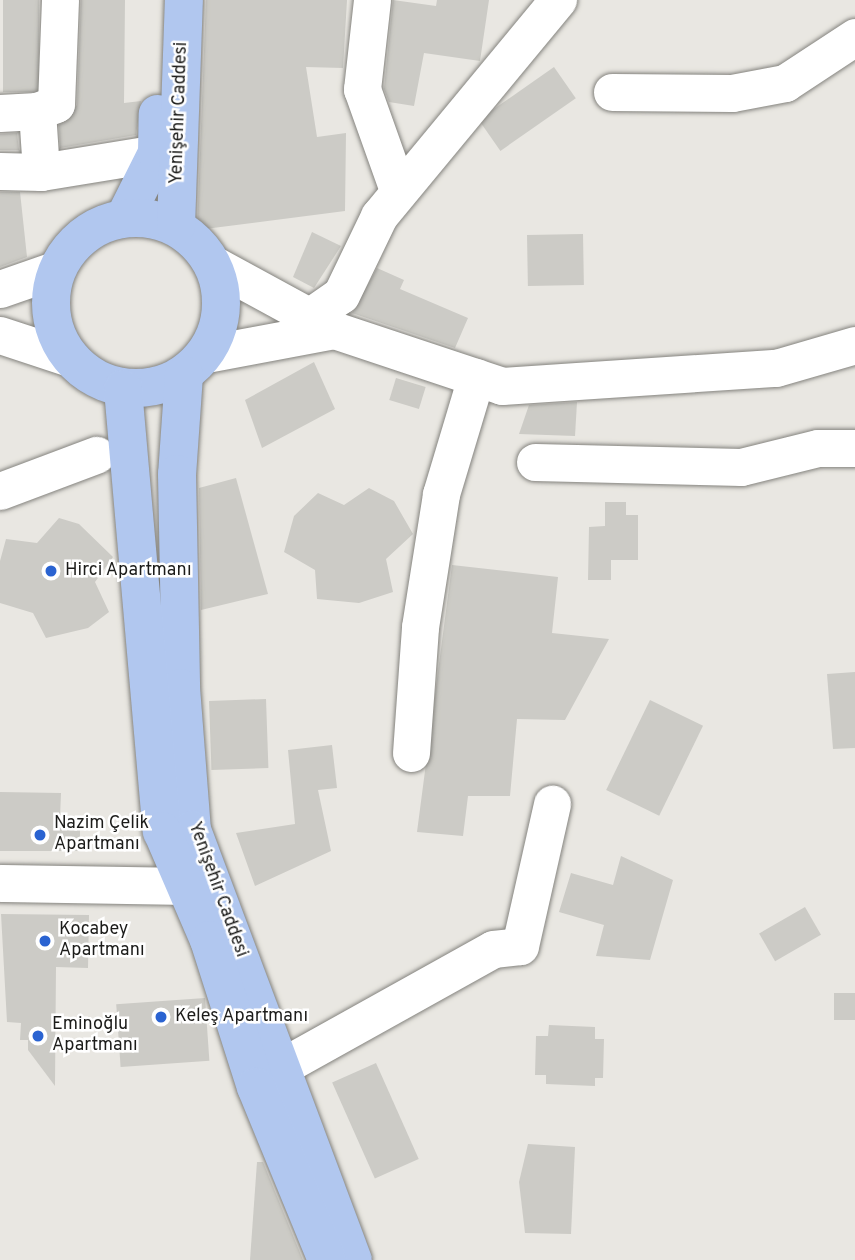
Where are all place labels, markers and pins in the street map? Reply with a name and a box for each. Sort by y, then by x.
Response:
place label: Hirci Apartmanı [65,560,192,582]
marker: Hirci Apartmanı [43,563,59,579]
place label: Nazim Çelik Apartmanı [54,814,149,856]
marker: Nazim Çelik Apartmanı [32,827,48,843]
place label: Kocabey Apartmanı [59,920,145,962]
marker: Kocabey Apartmanı [37,933,53,949]
place label: Keleş Apartmanı [175,1006,309,1028]
marker: Keleş Apartmanı [153,1009,169,1025]
place label: Eminoğlu Apartmanı [52,1015,138,1058]
marker: Eminoğlu Apartmanı [30,1028,46,1044]

